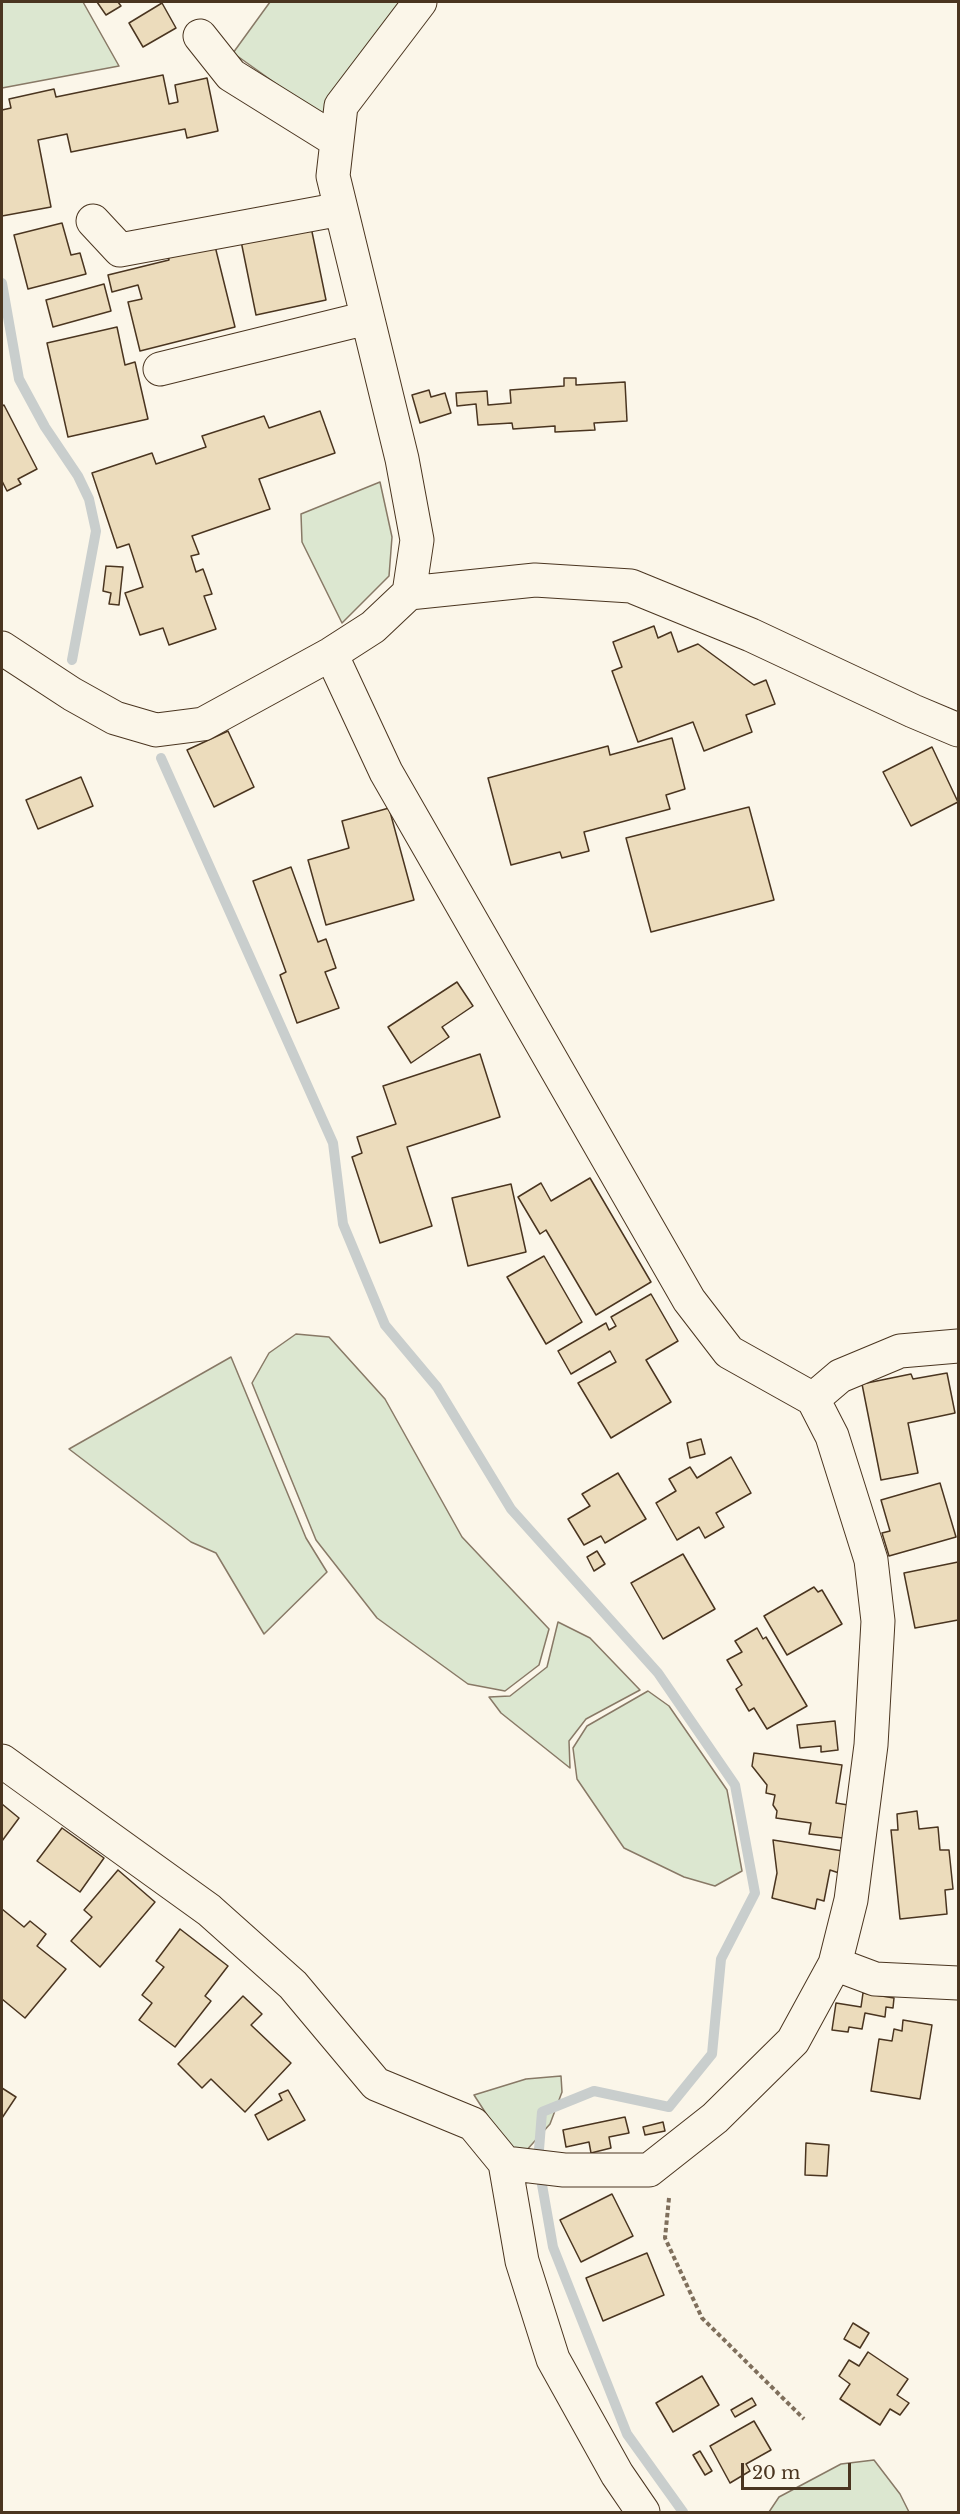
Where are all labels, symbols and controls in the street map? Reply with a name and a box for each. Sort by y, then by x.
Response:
scale bar [744,2451,854,2489]
text: 20 m [752,2462,800,2484]

